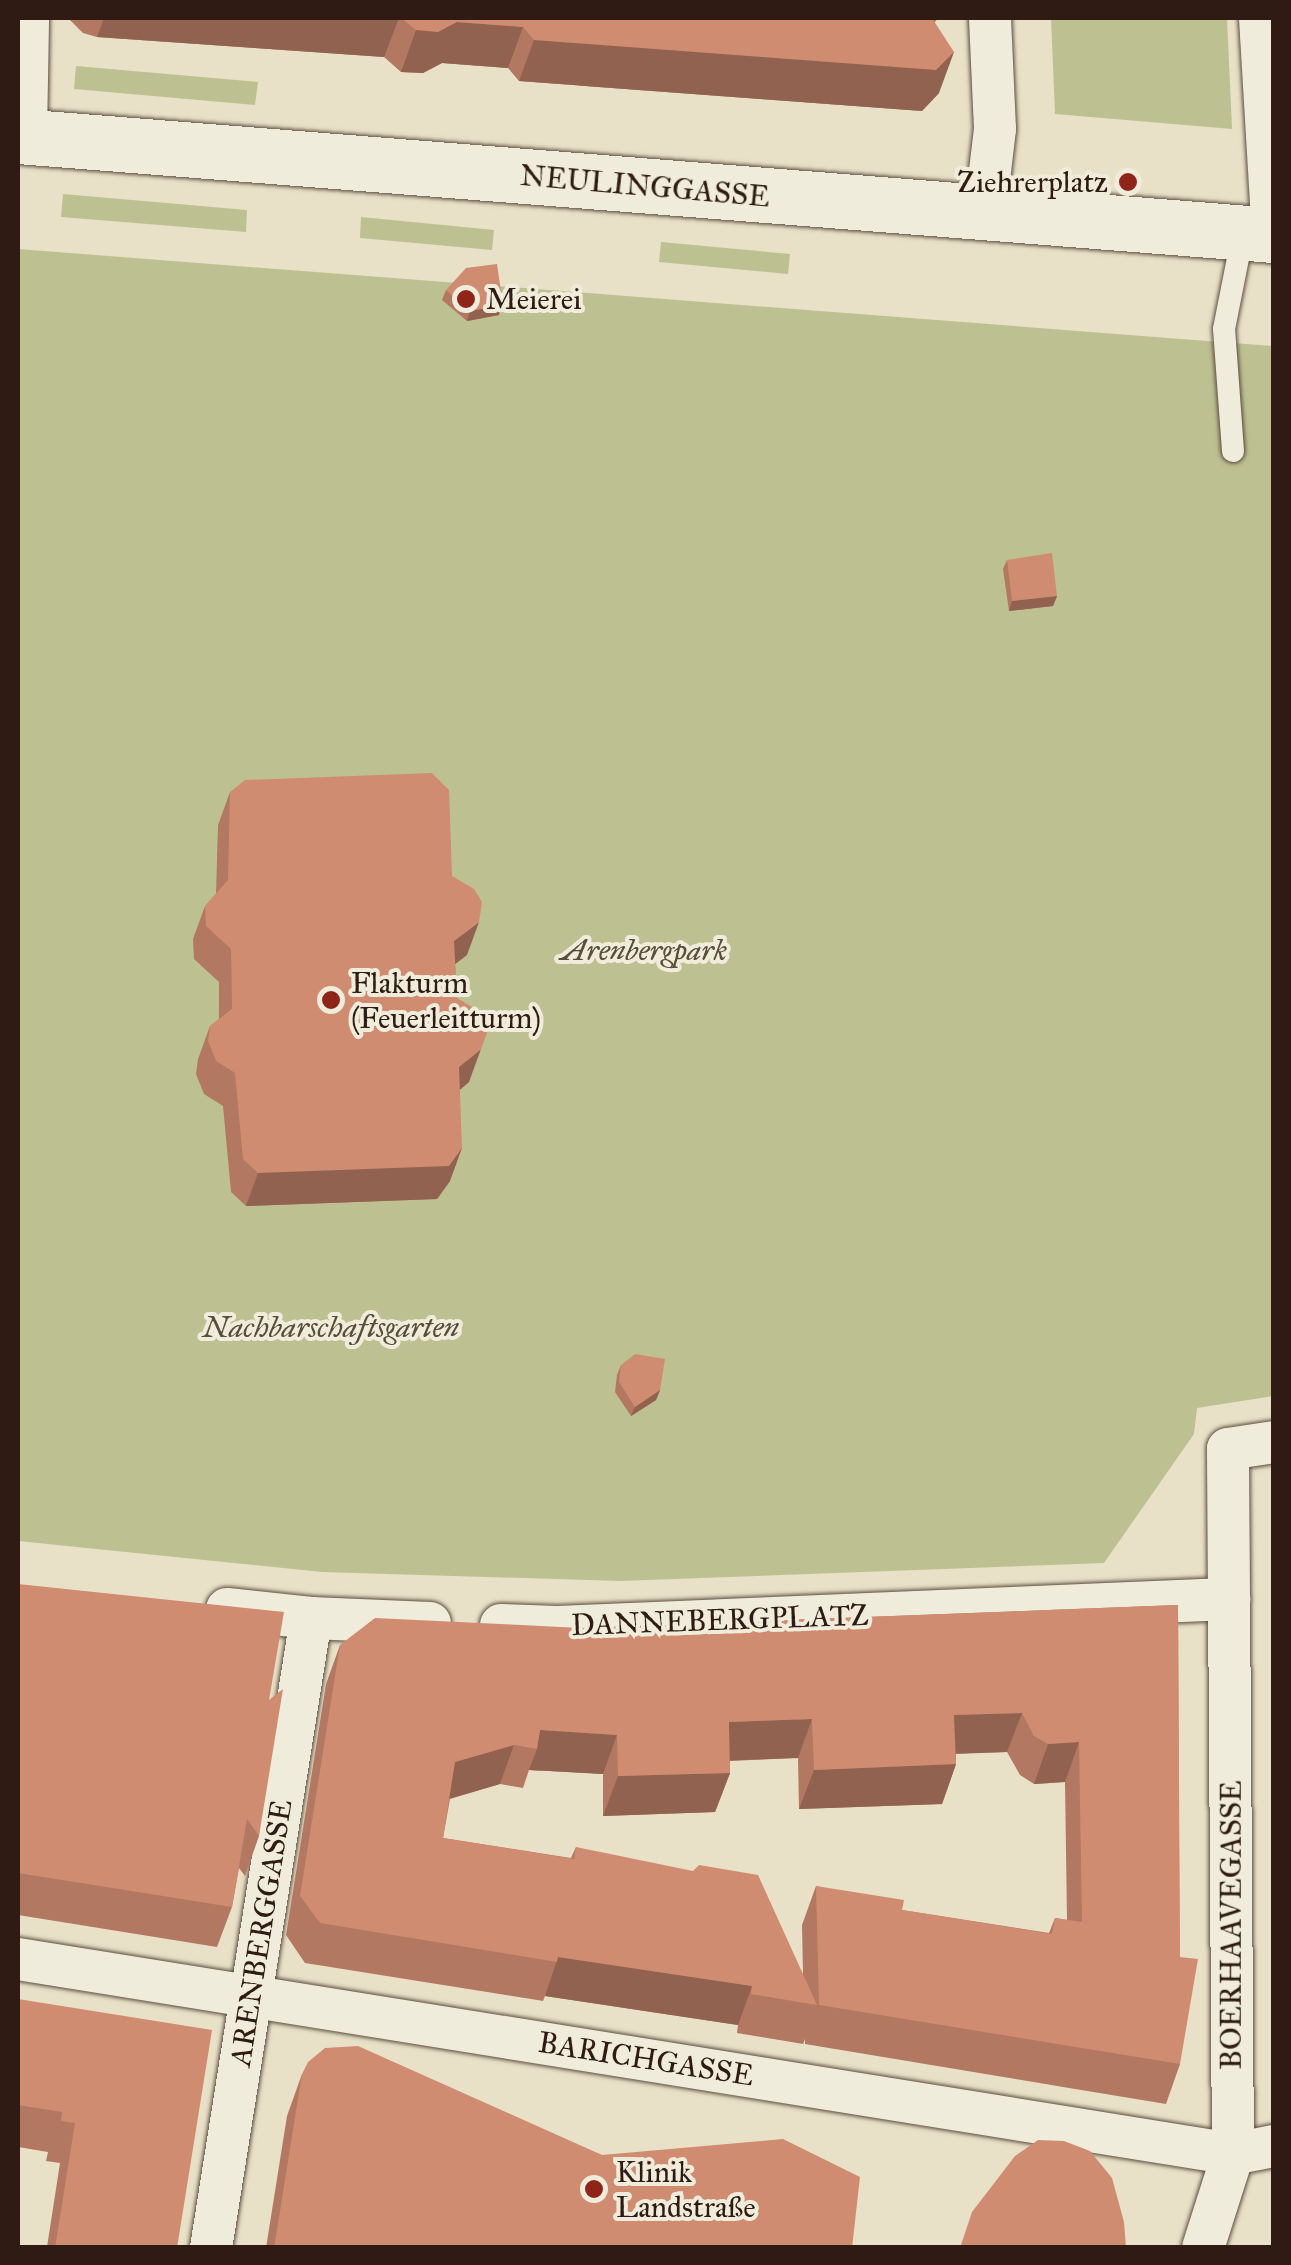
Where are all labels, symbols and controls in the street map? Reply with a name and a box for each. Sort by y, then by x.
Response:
street label: NEULINGGASSE [519,157,771,215]
place label: Ziehrerplatz [957,164,1108,200]
marker: Ziehrerplatz [1117,171,1139,193]
place label: Meierei [486,281,582,317]
marker: Meierei [455,288,477,310]
park label: Arenbergpark [561,932,727,968]
place label: Flakturm (Feuerleitturm) [351,965,541,1036]
marker: Flakturm (Feuerleitturm) [320,989,342,1011]
park label: Nachbarschaftsgarten [203,1309,459,1345]
street label: DANNEBERGPLATZ [570,1597,870,1643]
street label: BOERHAAVEGASSE [1213,1780,1249,2070]
street label: ARENBERGGASSE [222,1797,300,2069]
street label: BARICHGASSE [536,2024,756,2094]
place label: Klinik Landstraße [616,2154,756,2224]
marker: Klinik Landstraße [581,2176,607,2202]

